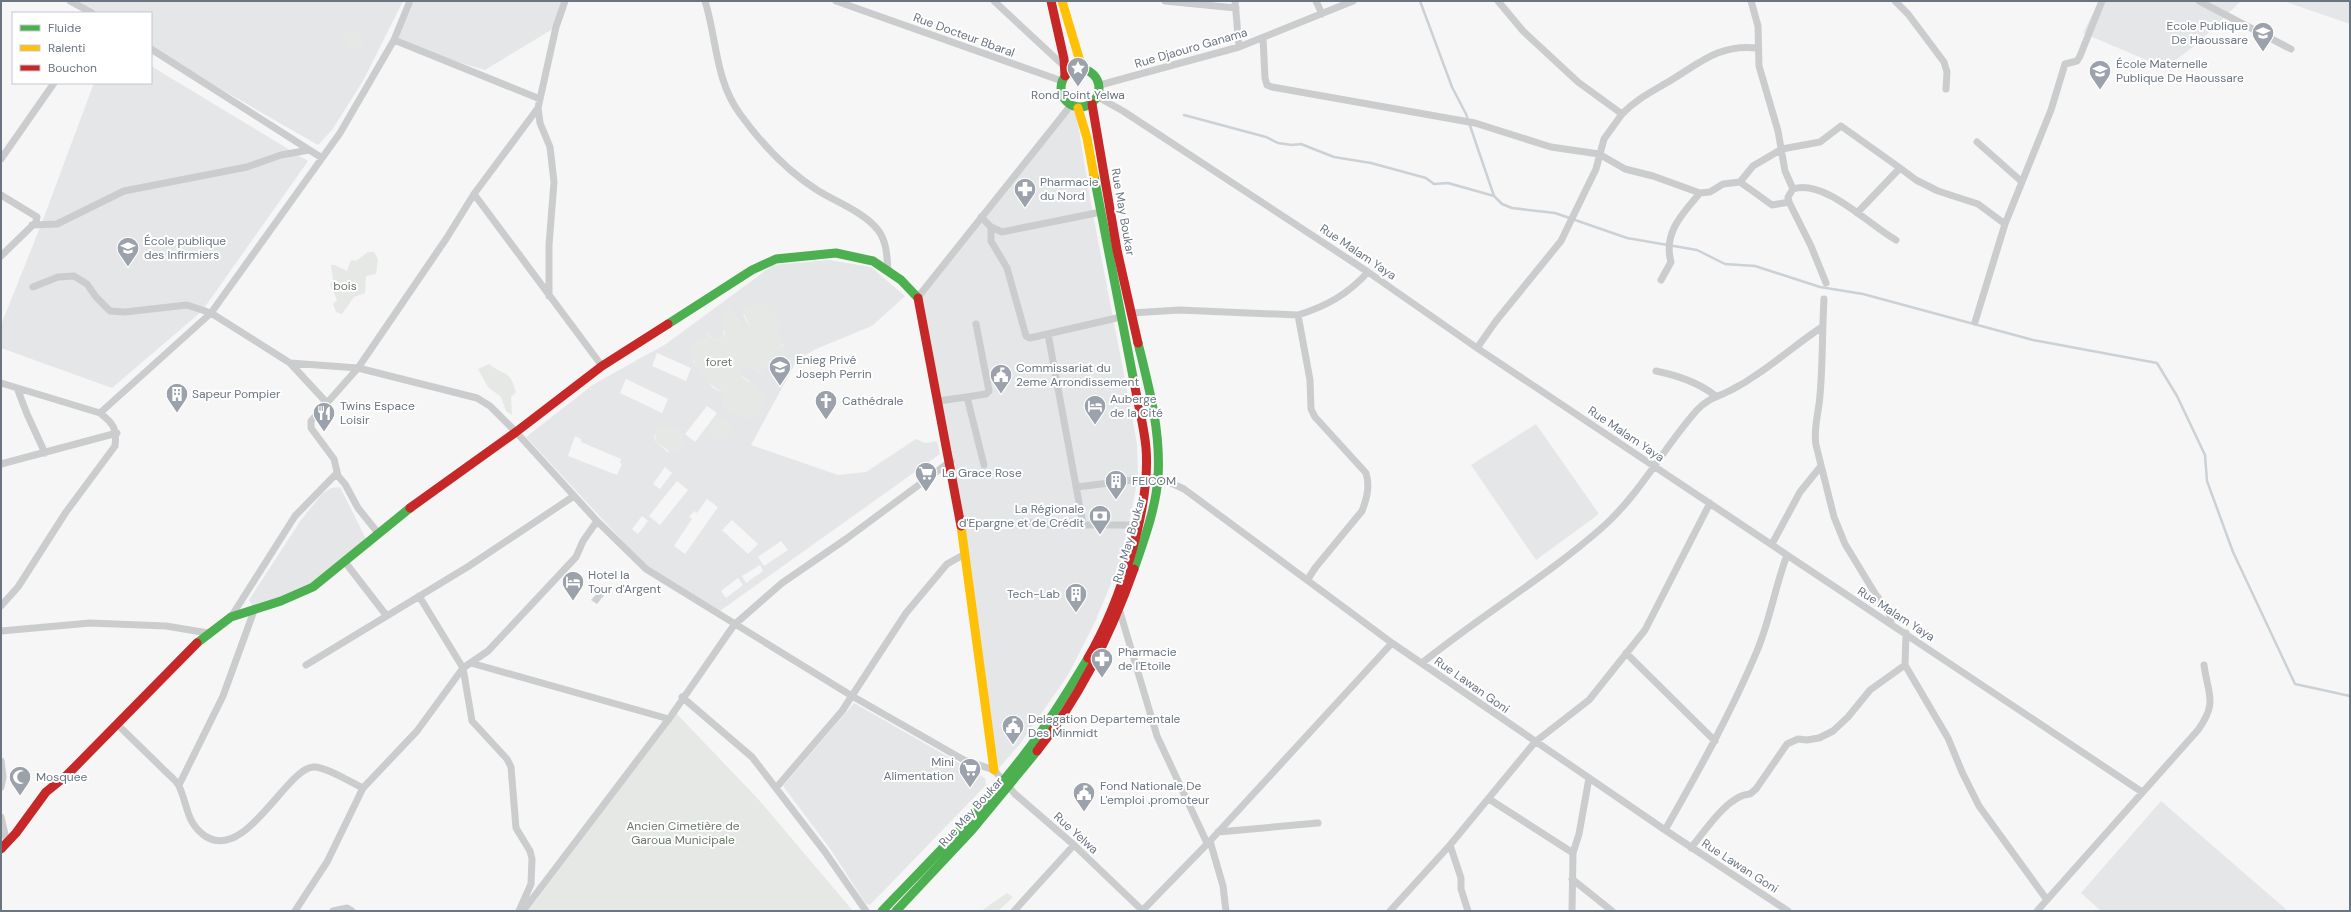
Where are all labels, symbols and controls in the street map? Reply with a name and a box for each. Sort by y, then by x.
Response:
street label: Rue Docteur Bbaral [911,9,1017,61]
legend [12,12,152,84]
place label: Ecole Publique De Haoussare [2166,18,2248,48]
text: Fluide [48,20,81,36]
school or university icon: Ecole Publique De Haoussare [2250,20,2276,53]
street label: Rue Djaouro Ganama [1133,24,1249,72]
text: Ralenti [48,40,86,56]
place icon: Rond Point Yelwa [1065,55,1091,88]
place label: École Maternelle Publique De Haoussare [2116,56,2244,86]
school or university icon: École Maternelle Publique De Haoussare [2087,58,2113,91]
text: Bouchon [48,60,97,76]
place label: Rond Point Yelwa [1031,87,1125,103]
street label: Rue May Boukar [1107,167,1139,258]
place label: Pharmacie du Nord [1040,174,1099,204]
pharmacy icon: Pharmacie du Nord [1012,176,1038,209]
street label: Rue Malam Yaya [1317,220,1399,284]
place label: École publique des Infirmiers [144,233,226,263]
school or university icon: École publique des Infirmiers [115,235,141,268]
park label: bois [333,278,357,294]
place label: Enieg Privé Joseph Perrin [796,352,872,382]
park label: foret [706,354,733,370]
school or university icon: Enieg Privé Joseph Perrin [767,354,793,387]
place label: Commissariat du 2eme Arrondissement [1016,360,1140,390]
public building icon: Commissariat du 2eme Arrondissement [988,362,1014,395]
building icon: Sapeur Pompier [164,381,190,414]
place label: Sapeur Pompier [192,386,281,402]
church icon: Cathédrale [813,388,839,421]
place label: Auberge de la Cité [1110,391,1163,421]
place label: Cathédrale [842,393,904,409]
hotel icon: Auberge de la Cité [1082,393,1108,426]
place label: Twins Espace Loisir [340,398,415,428]
restaurant icon: Twins Espace Loisir [311,400,337,433]
street label: Rue Malam Yaya [1585,402,1667,466]
supermarket icon: La Grace Rose [913,460,939,493]
place label: La Grace Rose [942,465,1022,481]
building icon: FEICOM [1103,468,1129,501]
place label: FEICOM [1132,473,1176,489]
street label: Rue May Boukar [1109,495,1149,585]
place label: La Régionale d'Epargne et de Crédit [959,501,1084,531]
bank icon: La Régionale d'Epargne et de Crédit [1087,503,1113,536]
place label: Hotel la Tour d'Argent [588,567,661,597]
hotel icon: Hotel la Tour d'Argent [560,569,586,602]
building icon: Tech-Lab [1063,581,1089,614]
street label: Rue Malam Yaya [1854,583,1938,645]
place label: Tech-Lab [1007,586,1060,602]
place label: Pharmacie de l'Etoile [1118,644,1177,674]
pharmacy icon: Pharmacie de l'Etoile [1089,646,1115,679]
street label: Rue Lawan Goni [1431,653,1513,717]
place label: Delegation Departementale Des Minmidt [1028,711,1181,741]
public building icon: Delegation Departementale Des Minmidt [1000,713,1026,746]
place label: Mini Alimentation [883,754,954,784]
supermarket icon: Mini Alimentation [957,756,983,789]
mosque icon: Mosquee [7,764,33,797]
place label: Mosquee [36,769,87,785]
street label: Rue May Boukar [935,773,1007,850]
place label: Fond Nationale De L'emploi .promoteur [1100,778,1210,808]
public building icon: Fond Nationale De L'emploi .promoteur [1071,780,1097,813]
street label: Rue Yelwa [1050,809,1102,857]
park label: Ancien Cimetière de Garoua Municipale [626,818,740,848]
street label: Rue Lawan Goni [1699,835,1781,897]

